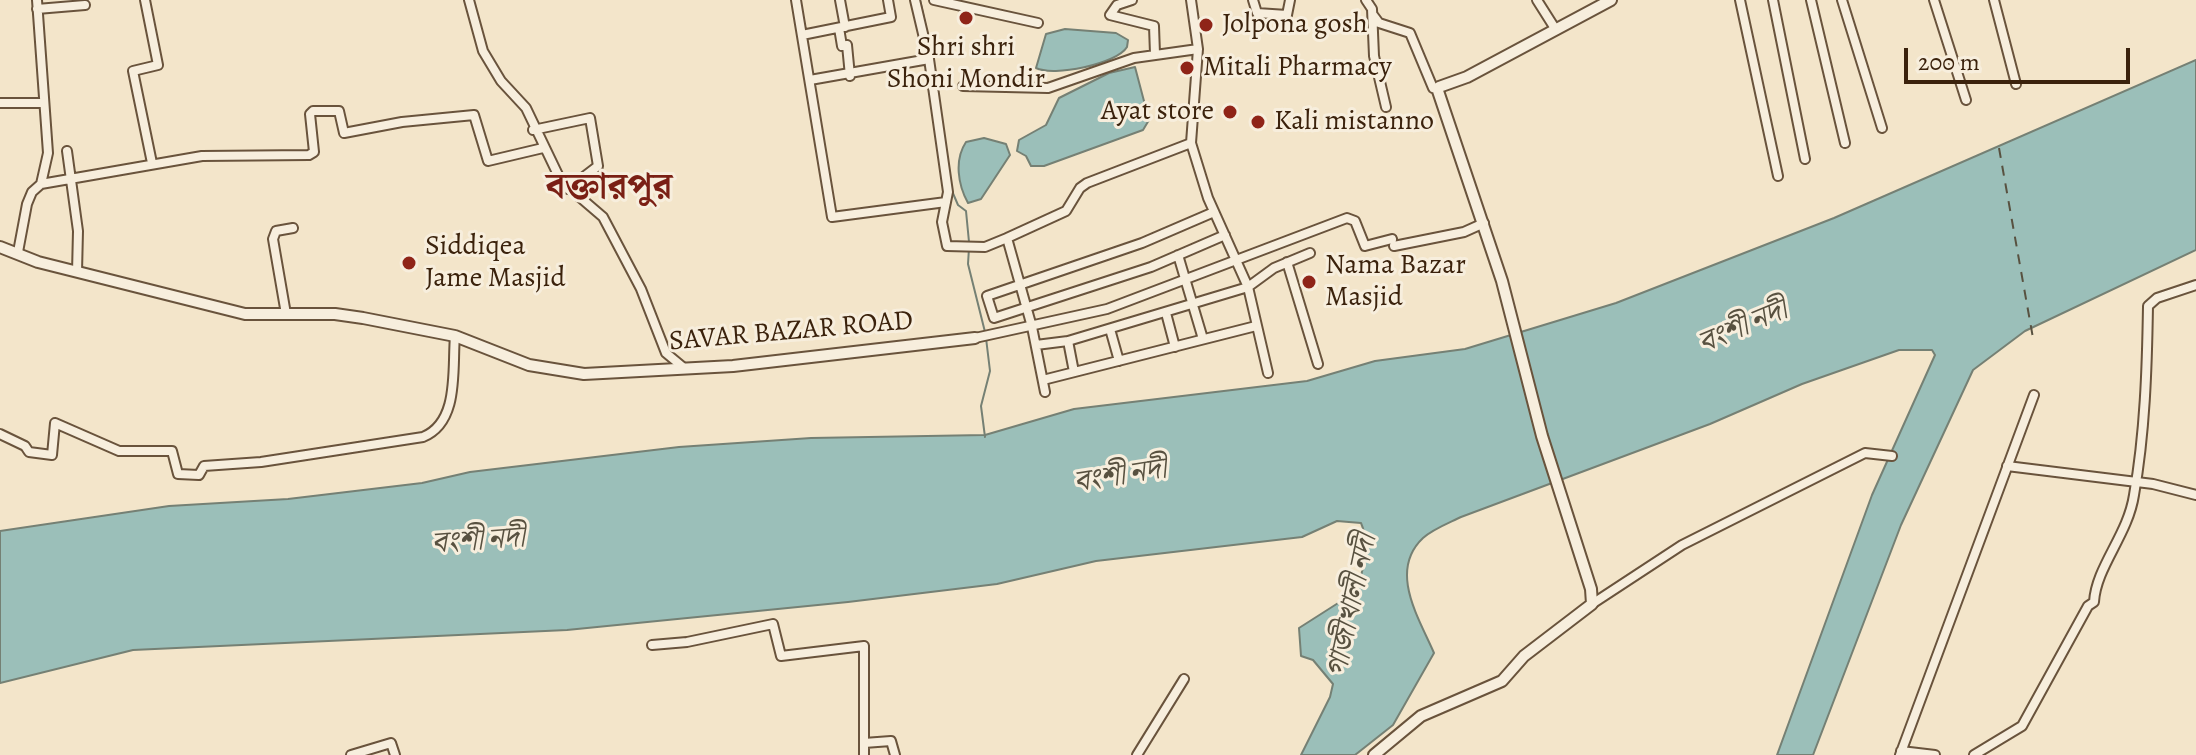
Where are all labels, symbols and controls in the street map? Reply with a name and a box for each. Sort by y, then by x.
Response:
place label: Jolpona gosh [1222,8,1368,42]
marker: Shri shri Shoni Mondir [957,9,975,27]
marker: Jolpona gosh [1197,16,1215,34]
place label: Shri shri Shoni Mondir [887,31,1045,97]
scale bar [1908,32,2134,82]
text: 200 m [1918,46,1980,78]
place label: Mitali Pharmacy [1203,51,1392,85]
marker: Mitali Pharmacy [1178,59,1196,77]
place label: Ayat store [1101,95,1214,129]
marker: Ayat store [1221,103,1239,121]
place label: Kali mistanno [1274,105,1434,139]
marker: Kali mistanno [1249,113,1267,131]
district label: বক্তারপুর [546,167,672,211]
place label: Siddiqea Jame Masjid [425,230,565,296]
place label: Nama Bazar Masjid [1325,249,1466,315]
marker: Siddiqea Jame Masjid [400,254,418,272]
marker: Nama Bazar Masjid [1300,273,1318,291]
water label: বংশী নদী [1693,293,1793,363]
street label: SAVAR BAZAR ROAD [668,305,914,359]
water label: বংশী নদী [1071,452,1169,502]
water label: বংশী নদী [430,521,526,563]
water label: গাজীখালী নদী [1320,531,1386,681]

